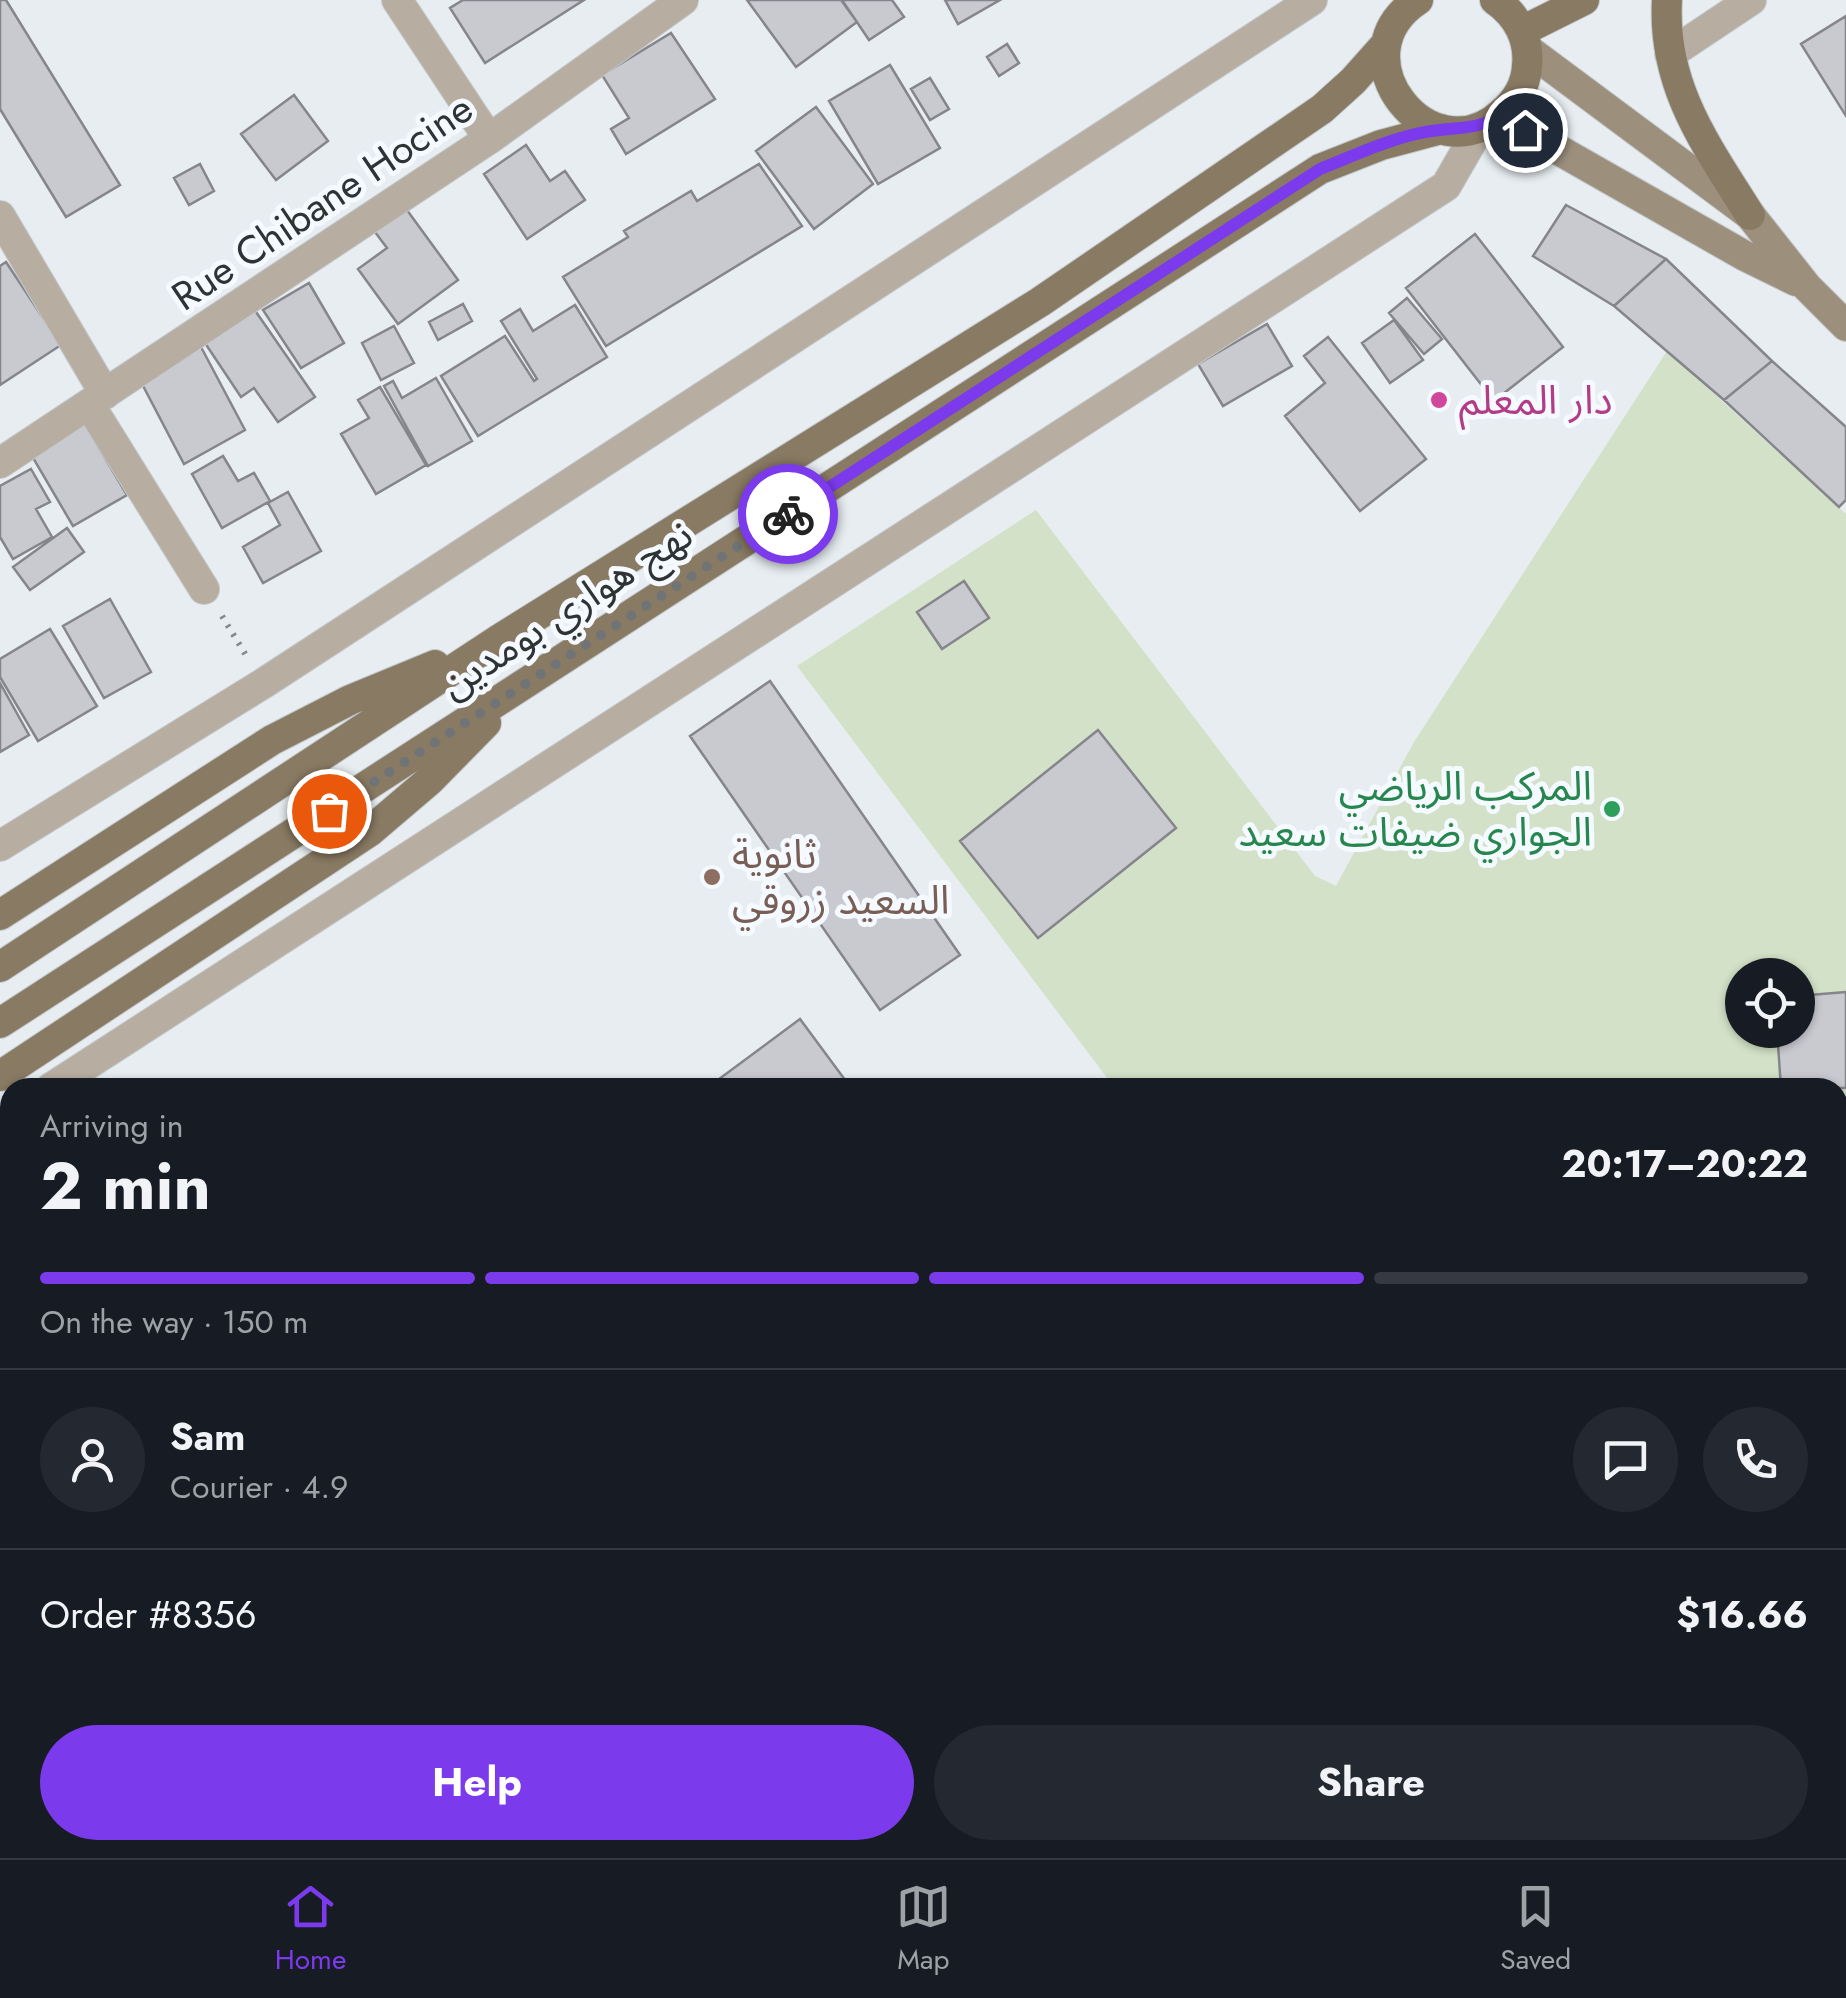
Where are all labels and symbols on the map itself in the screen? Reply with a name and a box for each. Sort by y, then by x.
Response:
street label: Rue Chibane Hocine [160,80,484,324]
pin [1483,88,1568,173]
place label: دار المعلم [1459,371,1613,430]
marker: دار المعلم [1428,389,1450,411]
courier [738,464,838,564]
street label: نهج هواري بومدين [428,506,705,714]
place label: المركب الرياضي الجواري ضيفات سعيد [1239,757,1592,863]
pin [287,769,372,854]
marker: المركب الرياضي الجواري ضيفات سعيد [1601,798,1623,820]
place label: ثانوية السعيد زروقي [732,825,950,931]
marker: ثانوية السعيد زروقي [701,866,723,888]

